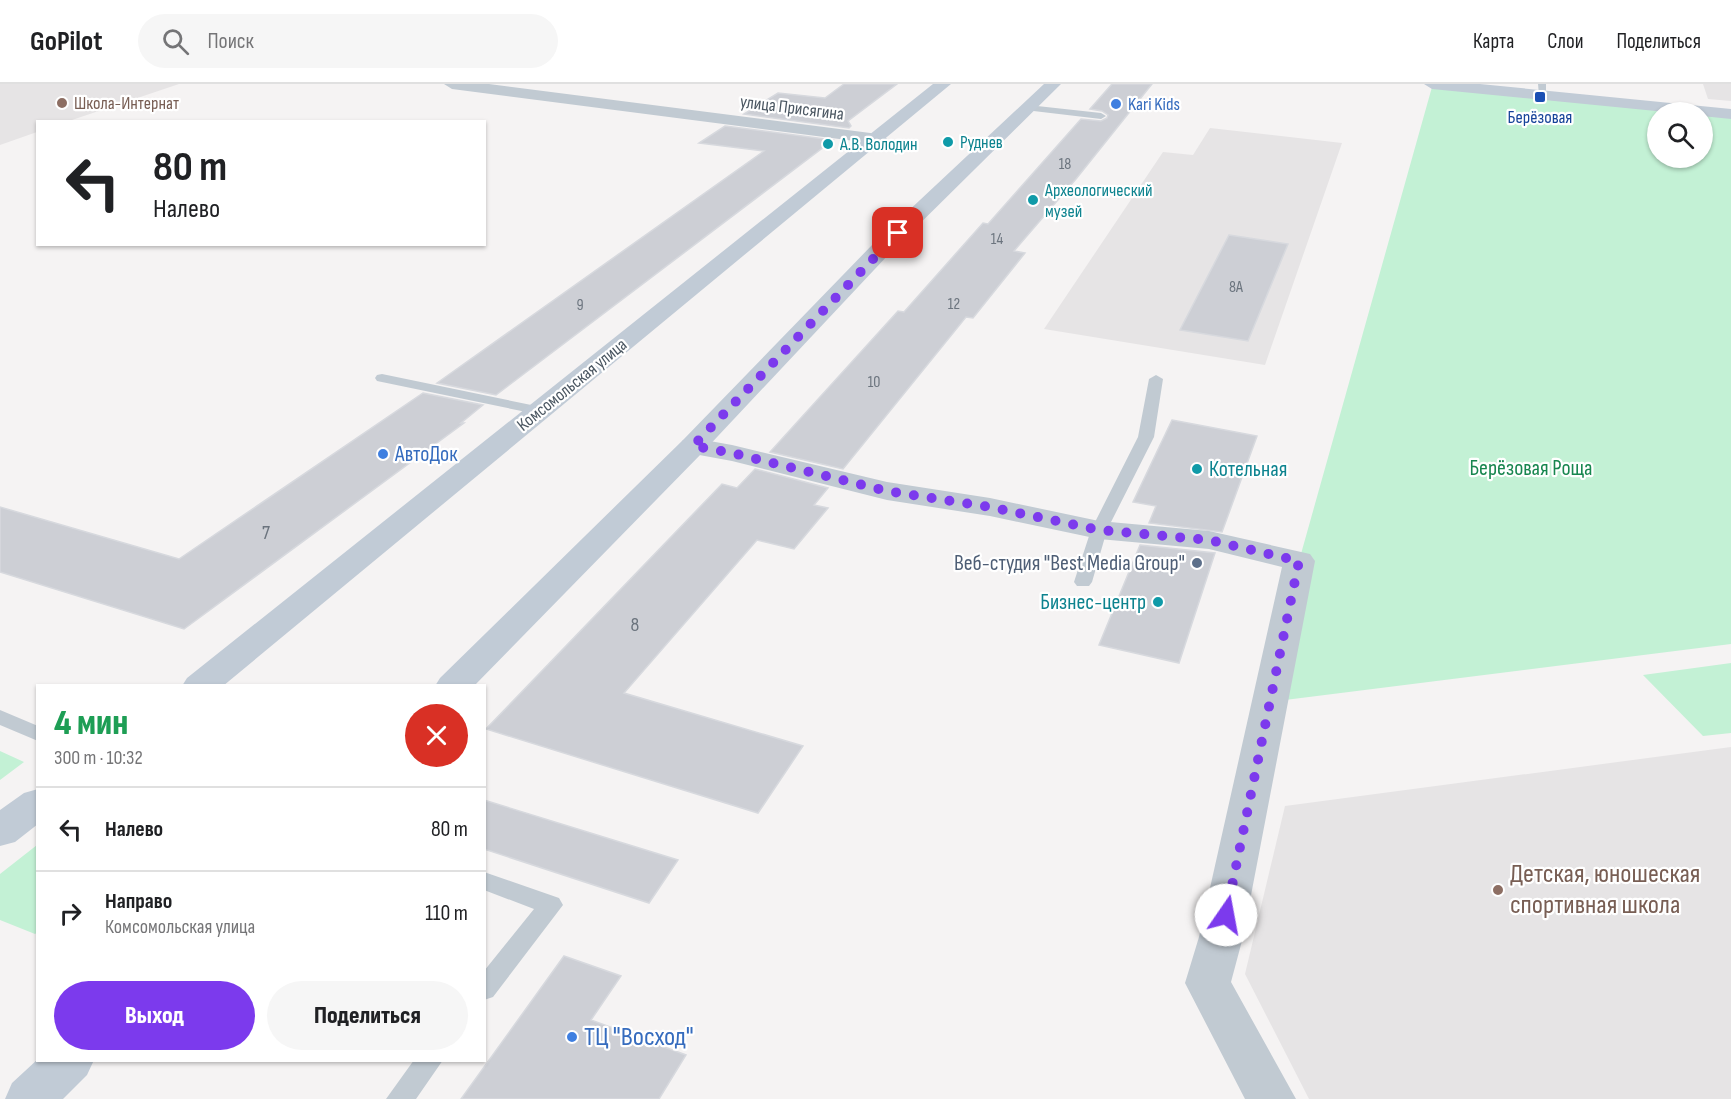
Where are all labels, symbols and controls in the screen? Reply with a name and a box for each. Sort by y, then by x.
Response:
search box [138,14,558,68]
text: GoPilot [30,25,102,58]
icon: search [159,25,192,58]
text: Поиск [207,28,254,55]
text: Карта [1473,29,1514,54]
text: Слои [1547,29,1583,54]
text: Поделиться [1616,29,1701,54]
marker: Берёзовая [1533,90,1547,104]
street label: улица Присягина [739,91,845,125]
place label: Школа-Интернат [74,93,179,114]
place label: Kari Kids [1128,94,1180,115]
marker: Школа-Интернат [55,96,69,110]
marker: Kari Kids [1109,97,1123,111]
map controls [1647,102,1713,168]
button: search [1647,102,1713,168]
place label: Берёзовая [1508,107,1572,128]
place label: Руднев [960,132,1003,153]
place label: А.В. Володин [839,134,918,155]
marker: Руднев [941,135,955,149]
marker: А.В. Володин [821,137,835,151]
text: 80 m [153,142,227,193]
icon: left [54,144,132,222]
house number: 18 [1059,155,1071,174]
place label: Археологический музей [1044,180,1153,222]
text: Налево [153,193,220,225]
marker: Археологический музей [1026,193,1040,207]
pin [872,207,923,258]
icon: arrive [881,216,914,249]
house number: 14 [991,230,1003,249]
house number: 8А [1229,278,1243,297]
house number: 12 [948,295,960,314]
house number: 9 [576,296,584,315]
street label: Комсомольская улица [513,334,631,436]
house number: 10 [868,373,880,392]
place label: АвтоДок [394,441,458,468]
marker: АвтоДок [376,447,390,461]
park label: Берёзовая Роща [1469,455,1593,482]
place label: Котельная [1209,456,1287,483]
marker: Котельная [1190,462,1204,476]
house number: 7 [262,521,270,545]
place label: Веб-студия "Best Media Group" [954,550,1185,577]
marker: Веб-студия "Best Media Group" [1190,556,1204,570]
place label: Бизнес-центр [1040,589,1146,616]
marker: Бизнес-центр [1151,595,1165,609]
house number: 8 [631,613,639,637]
text: 4 мин [54,702,128,745]
button: close [405,704,468,767]
text: 300 m · 10:32 [54,746,143,770]
icon: left [54,813,87,846]
text: Налево [105,816,163,843]
text: 80 m [431,816,468,843]
place label: Детская, юношеская спортивная школа [1510,858,1700,921]
position arrow [1194,883,1258,947]
marker: Детская, юношеская спортивная школа [1491,883,1505,897]
text: Направо [105,888,172,915]
icon: right [54,897,87,930]
text: 110 m [425,900,468,927]
text: Комсомольская улица [105,915,255,939]
button: Выход [54,981,255,1050]
button: Поделиться [267,981,468,1050]
place label: ТЦ "Восход" [584,1021,694,1053]
marker: ТЦ "Восход" [565,1030,579,1044]

